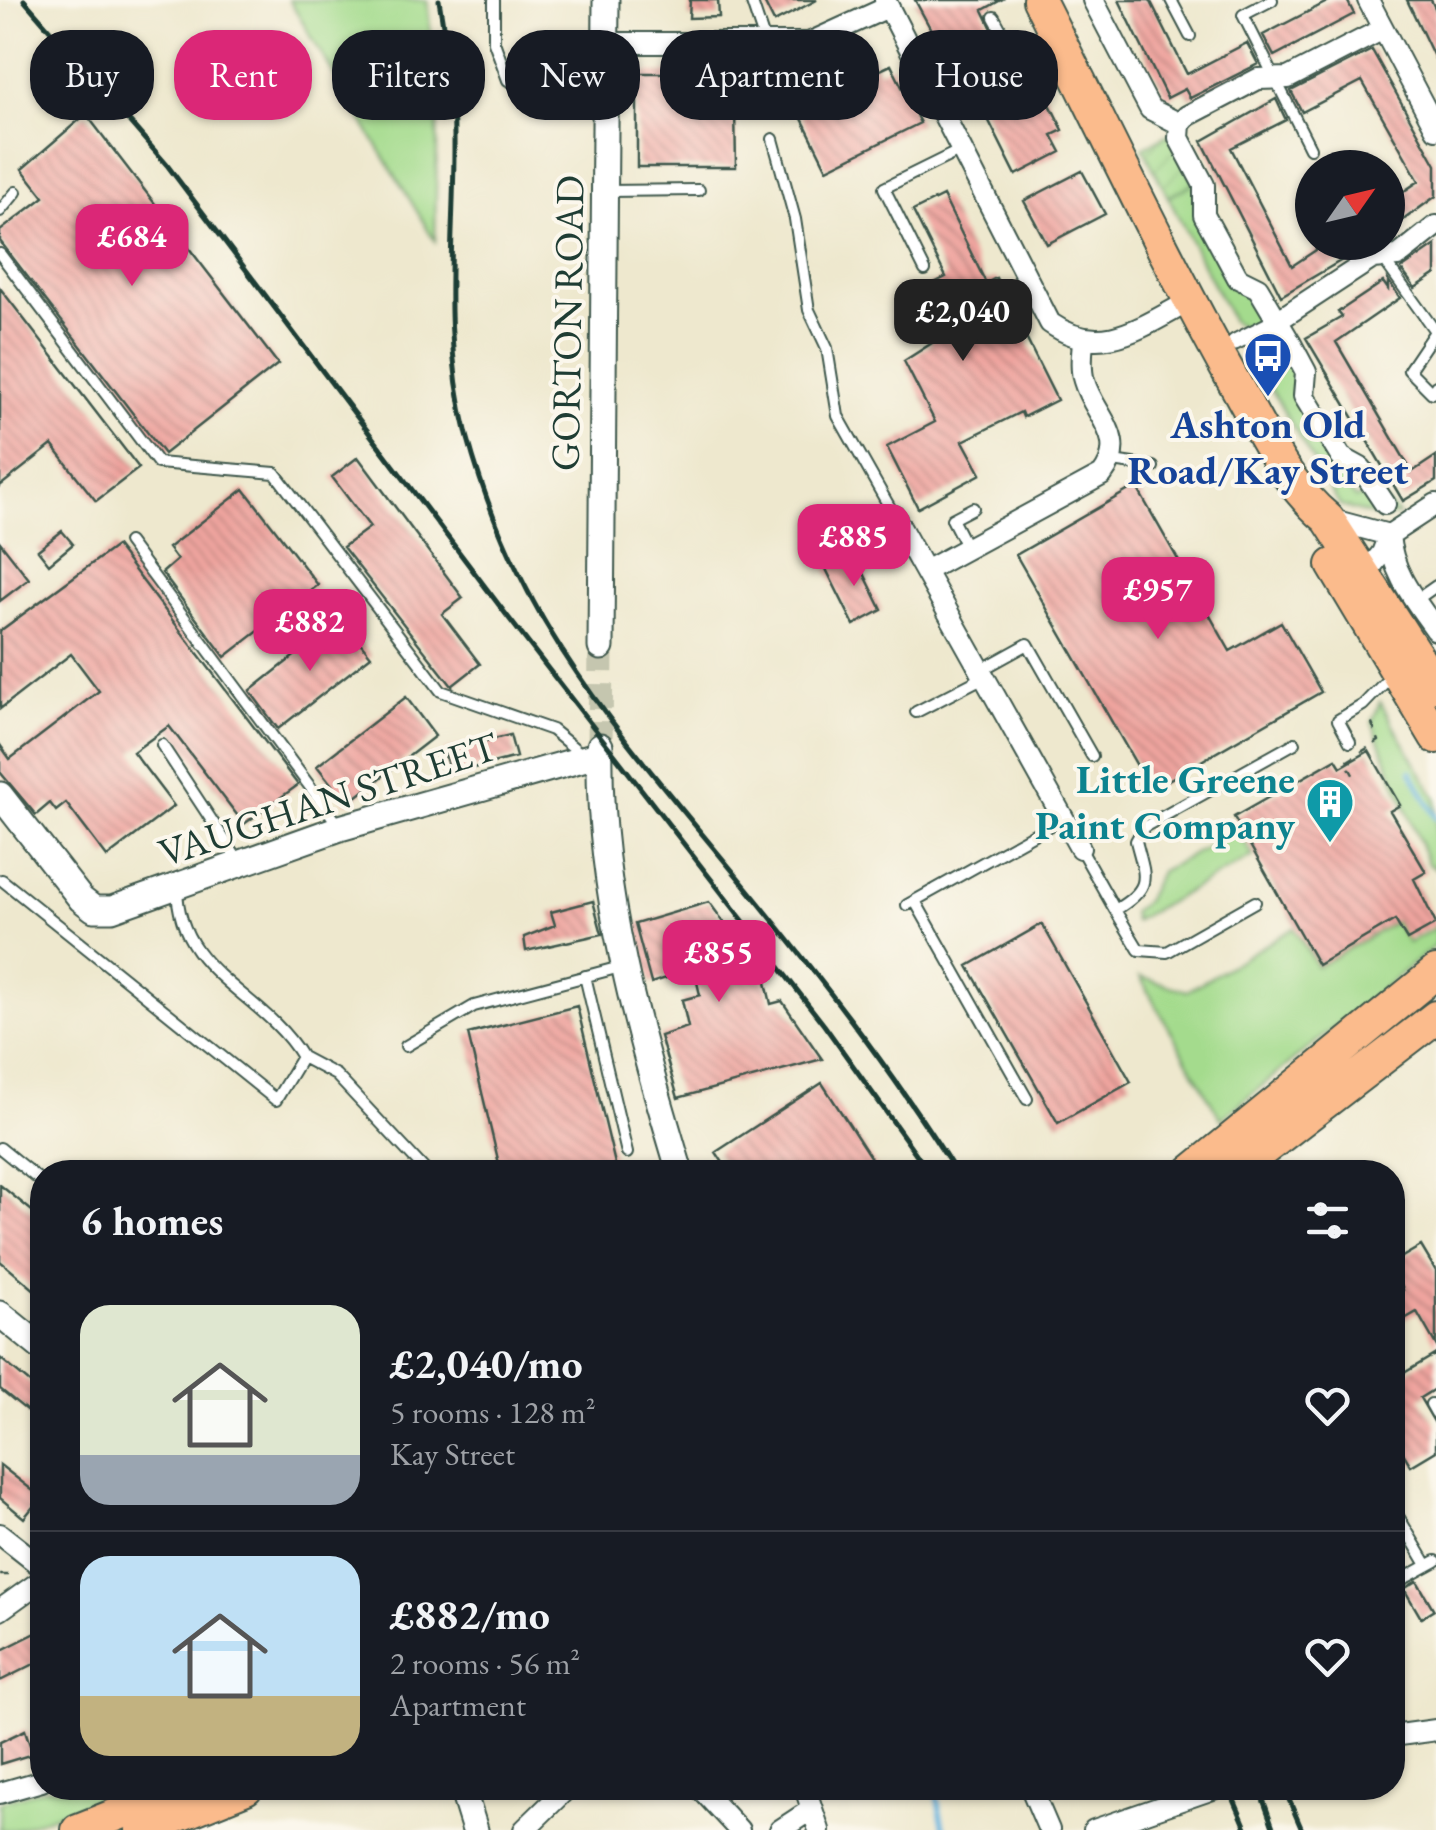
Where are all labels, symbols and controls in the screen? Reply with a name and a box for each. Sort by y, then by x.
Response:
chip: Buy [30,30,154,120]
chip: Rent [174,30,312,120]
chip: Filters [332,30,485,120]
chip: New [505,30,640,120]
chip: Apartment [660,30,879,120]
chip: House [899,30,1058,120]
north arrow [1295,150,1405,260]
map controls [1295,150,1405,260]
street label: GORTON ROAD [538,175,596,471]
pin: £684 [73,204,191,289]
text: £684 [98,215,166,257]
pin: £2,040 [882,279,1044,364]
text: £2,040 [916,290,1010,332]
bus stop icon: Ashton Old Road/Kay Street [1242,330,1294,398]
place label: Ashton Old Road/Kay Street [1127,398,1409,496]
pin: £885 [795,504,913,589]
text: £885 [820,515,888,557]
pin: £957 [1099,557,1217,642]
text: £957 [1124,568,1192,610]
pin: £882 [251,589,369,674]
text: £882 [276,600,344,642]
street label: VAUGHAN STREET [152,720,504,878]
place label: Little Greene Paint Company [1035,753,1296,851]
building icon: Little Greene Paint Company [1304,776,1356,844]
pin: £855 [660,920,778,1005]
text: £855 [685,931,753,973]
text: 6 homes [80,1193,223,1248]
icon: filters [1300,1193,1355,1248]
text: £2,040/mo [390,1336,583,1391]
icon: home [160,1345,280,1465]
icon: heart [1300,1378,1355,1433]
text: 5 rooms · 128 m² [390,1391,596,1433]
text: Kay Street [390,1433,515,1475]
text: £882/mo [390,1587,550,1642]
icon: home [160,1596,280,1716]
icon: heart [1300,1629,1355,1684]
text: 2 rooms · 56 m² [390,1642,580,1684]
text: Apartment [390,1684,526,1726]

